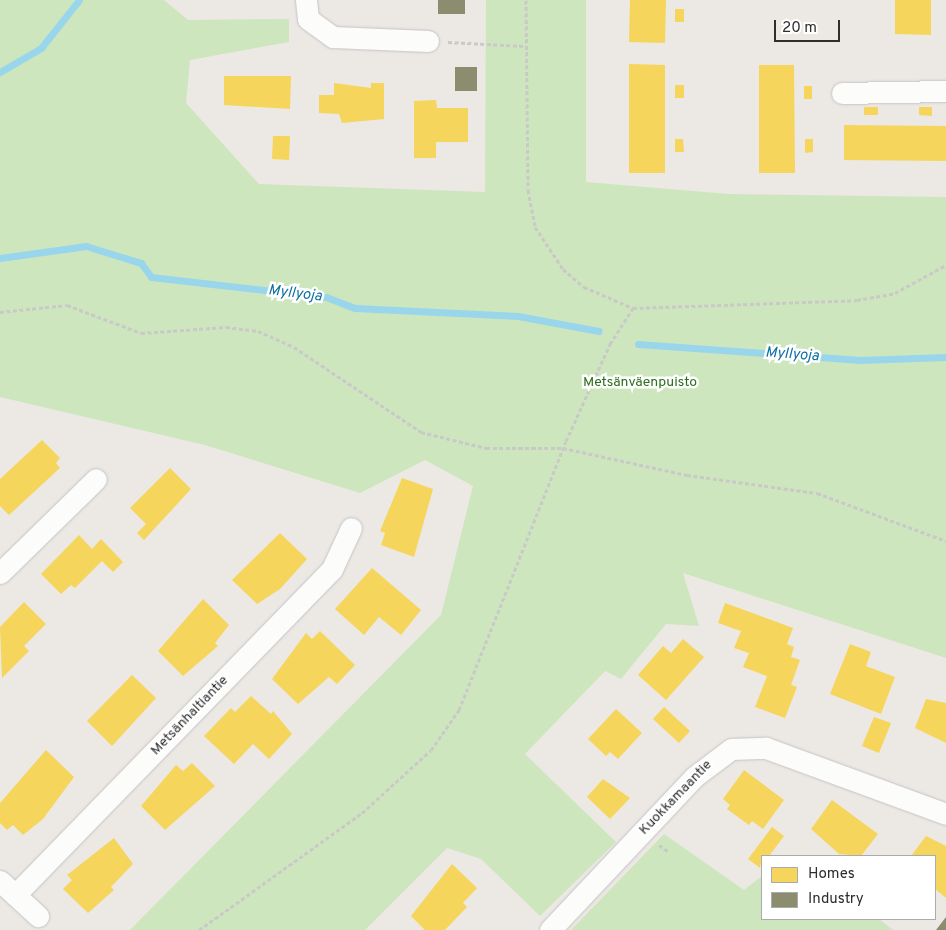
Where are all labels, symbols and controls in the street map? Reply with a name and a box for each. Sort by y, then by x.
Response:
scale bar [776,10,842,42]
text: 20 m [782,19,817,38]
water label: Myllyoja [267,282,323,306]
water label: Myllyoja [764,344,820,366]
park label: Metsänväenpuisto [583,375,697,391]
street label: Metsänhaltiantie [148,673,232,759]
street label: Kuokkamaantie [636,757,716,839]
legend [761,855,936,920]
text: Homes [808,865,855,884]
text: Industry [808,890,864,909]

